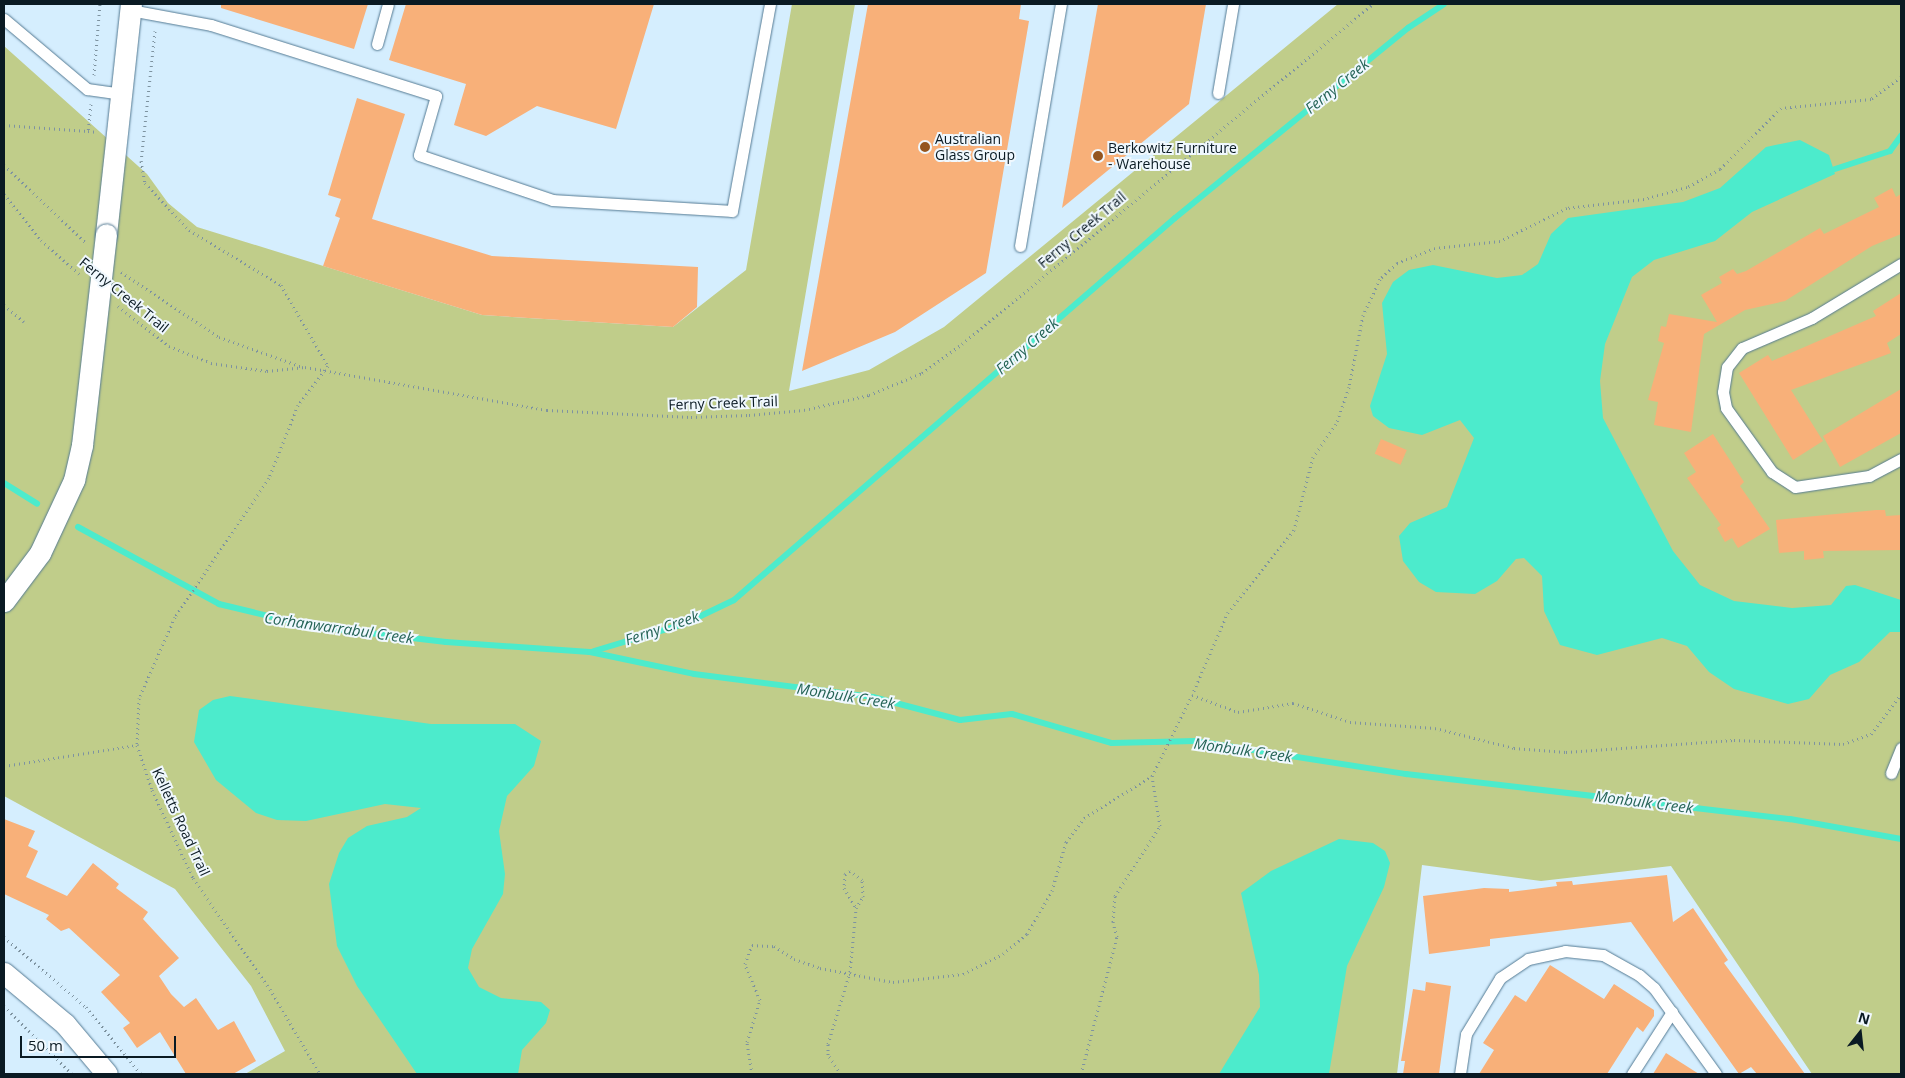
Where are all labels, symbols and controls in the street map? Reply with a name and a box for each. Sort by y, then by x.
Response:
water label: Ferny Creek [1301,55,1373,117]
place label: Australian Glass Group [935,131,1015,164]
place label: Berkowitz Furniture - Warehouse [1108,140,1237,172]
marker: Australian Glass Group [919,141,931,153]
marker: Berkowitz Furniture - Warehouse [1092,150,1104,162]
street label: Ferny Creek Trail [1035,188,1129,272]
street label: Ferny Creek Trail [76,254,172,336]
water label: Ferny Creek [992,314,1062,378]
street label: Ferny Creek Trail [668,393,778,413]
water label: Ferny Creek [623,607,701,649]
water label: Corhanwarrabul Creek [263,609,415,647]
water label: Monbulk Creek [796,679,896,713]
water label: Monbulk Creek [1193,734,1293,766]
street label: Kelletts Road Trail [149,765,213,879]
water label: Monbulk Creek [1594,787,1694,817]
text: N [1856,1007,1872,1029]
north arrow [1835,1008,1885,1058]
scale bar [22,1026,179,1058]
text: 50 m [28,1035,63,1055]

